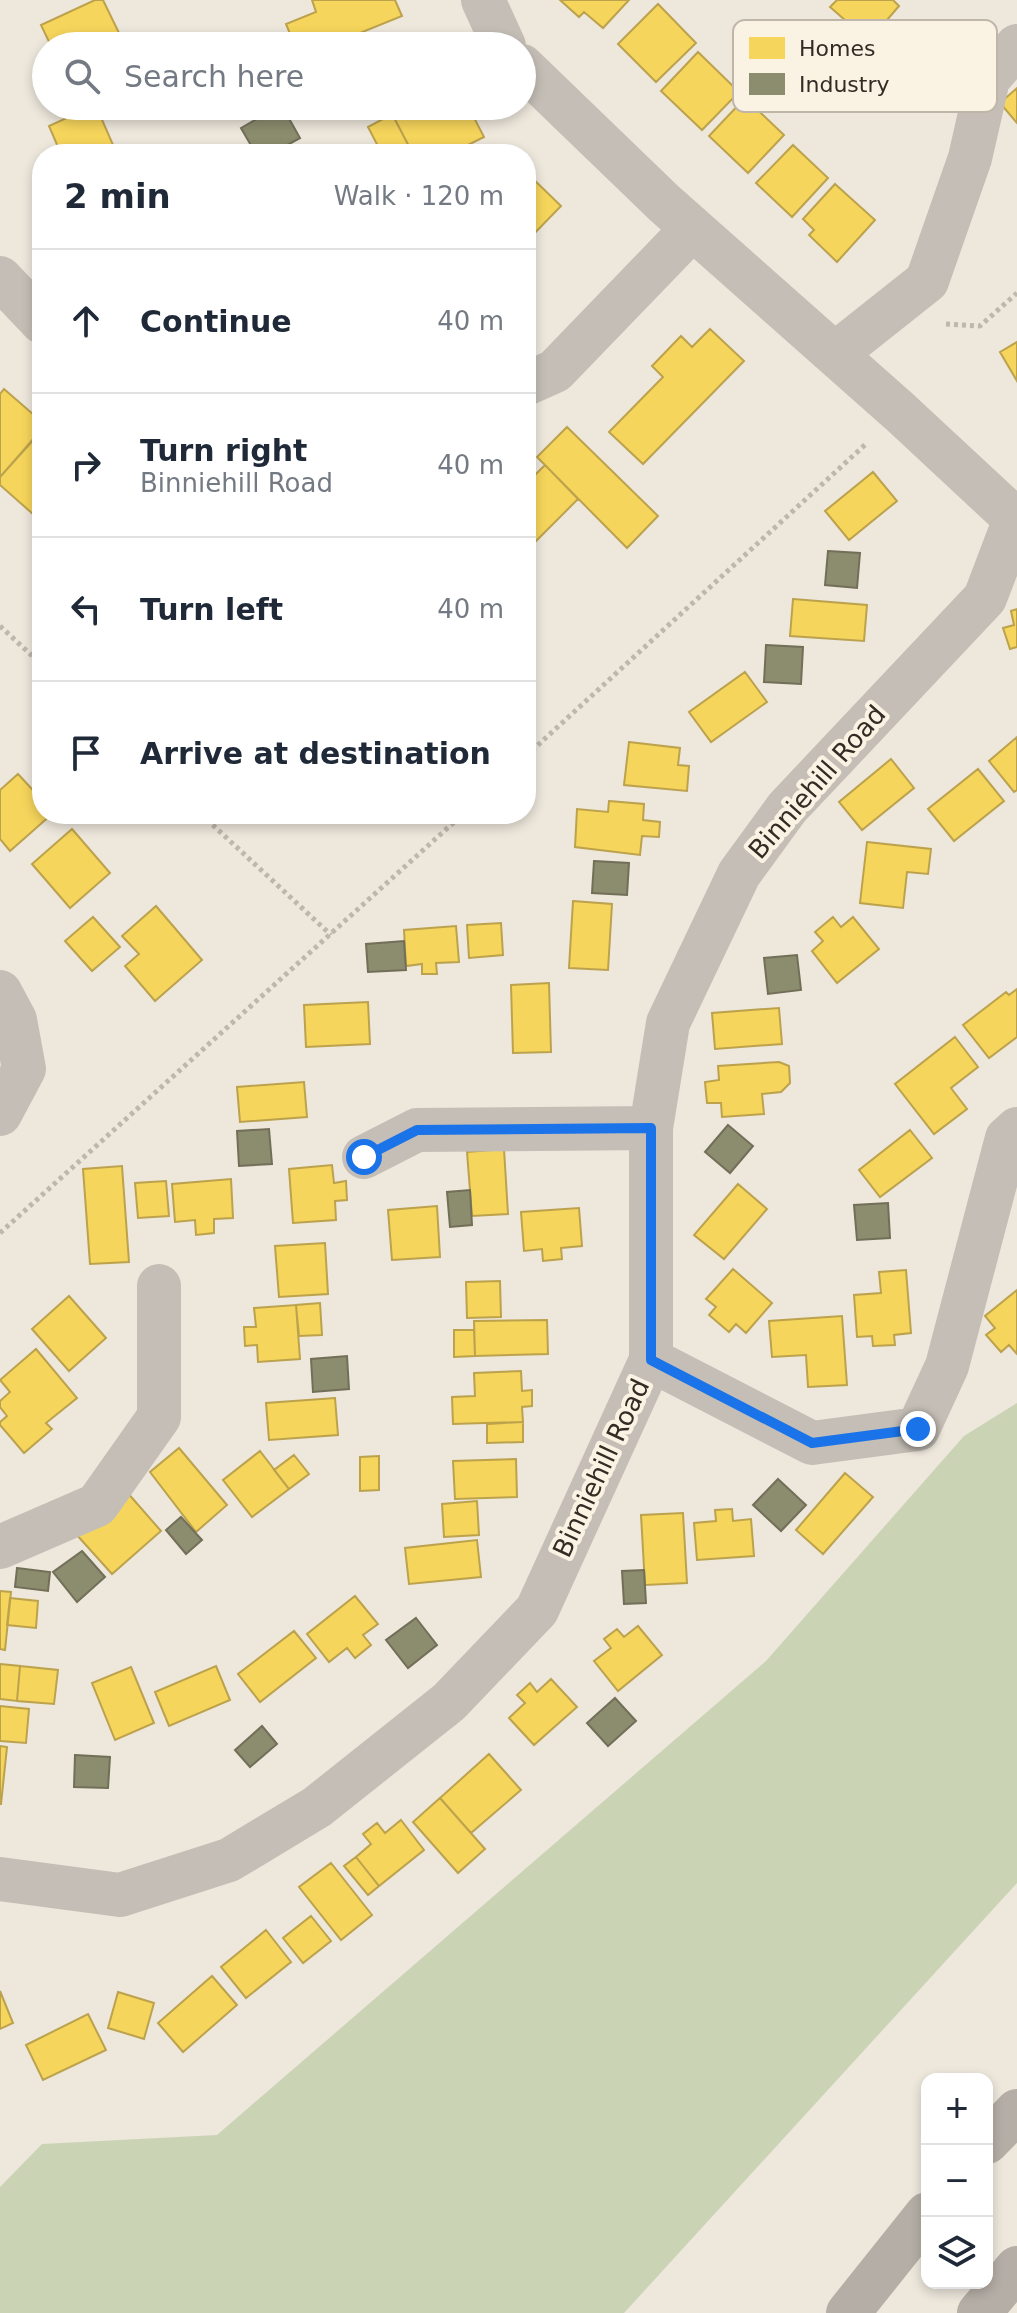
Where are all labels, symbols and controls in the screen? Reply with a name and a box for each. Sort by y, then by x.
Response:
legend [733,20,997,112]
search box [32,32,536,120]
text: Homes [799,36,875,61]
icon: search [60,54,104,98]
text: Search here [124,59,304,94]
text: Industry [799,72,890,97]
text: 2 min [64,176,171,216]
text: Walk · 120 m [334,181,504,211]
icon: ahead [64,299,108,343]
text: Continue [140,304,292,339]
text: 40 m [437,306,504,336]
text: Turn right [140,433,307,468]
icon: right [64,443,108,487]
text: 40 m [437,450,504,480]
text: Binniehill Road [140,468,333,498]
icon: left [64,587,108,631]
text: Turn left [140,592,283,627]
text: 40 m [437,594,504,624]
street label: Binniehill Road [742,699,892,865]
icon: arrive [64,731,108,775]
text: Arrive at destination [140,736,491,771]
route start [346,1139,382,1175]
street label: Binniehill Road [547,1374,655,1562]
route end [900,1411,936,1447]
map controls [921,2073,993,2289]
button: + [921,2073,993,2145]
button: − [921,2145,993,2217]
button: layers [921,2217,993,2289]

